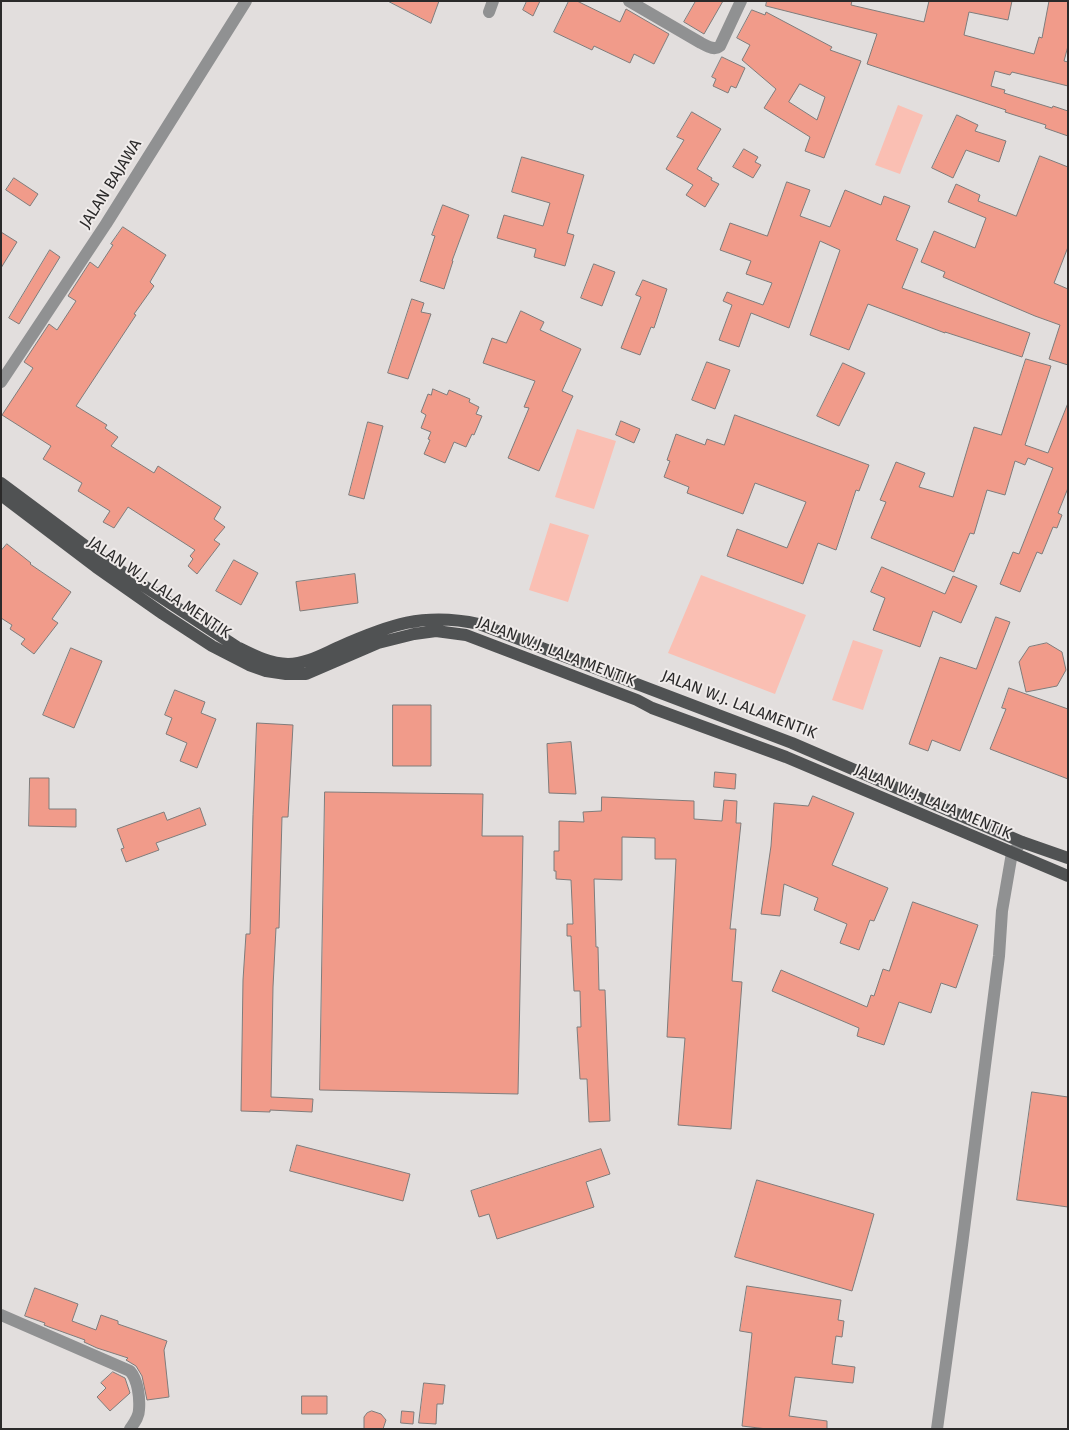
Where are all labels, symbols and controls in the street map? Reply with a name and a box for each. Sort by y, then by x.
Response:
street label: JALAN BAJAWA [76,136,146,232]
street label: JALAN W.J. LALA MENTIK [84,533,234,643]
street label: JALAN W.J. LALA MENTIK [474,613,638,691]
street label: JALAN W.J. LALAMENTIK [659,667,819,743]
street label: JALAN W.J. LALA MENTIK [852,760,1014,844]

